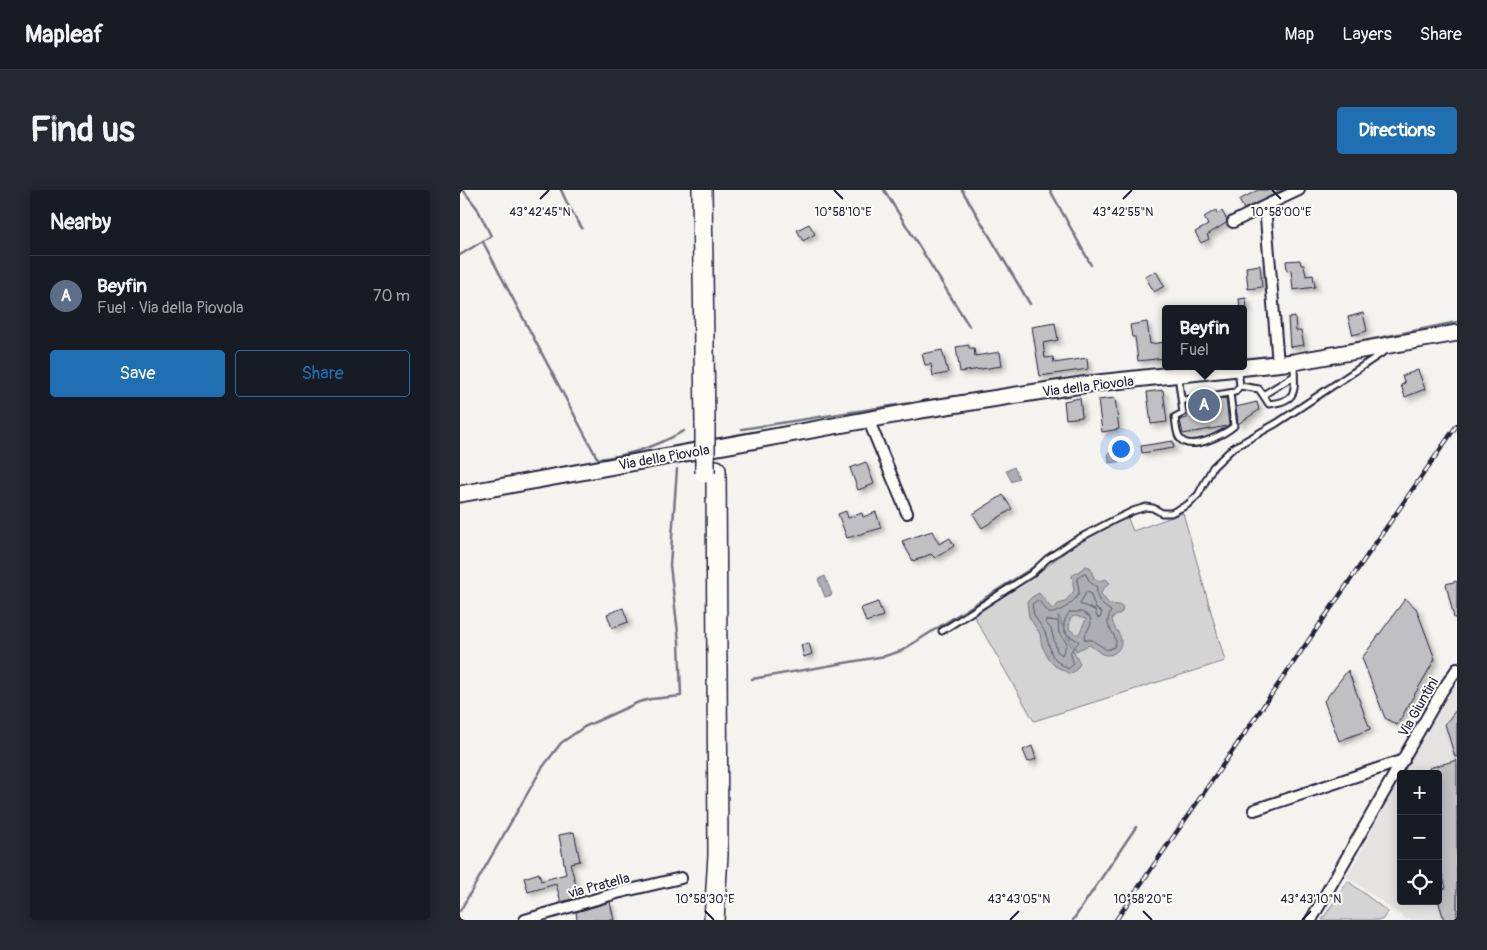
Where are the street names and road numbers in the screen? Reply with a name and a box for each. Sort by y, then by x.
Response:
street label: Via della Piovola [1041,372,1135,401]
street label: Via della Piovola [617,441,711,474]
street label: Via Giuntini [1395,674,1442,740]
street label: via Pratella [566,869,632,902]

